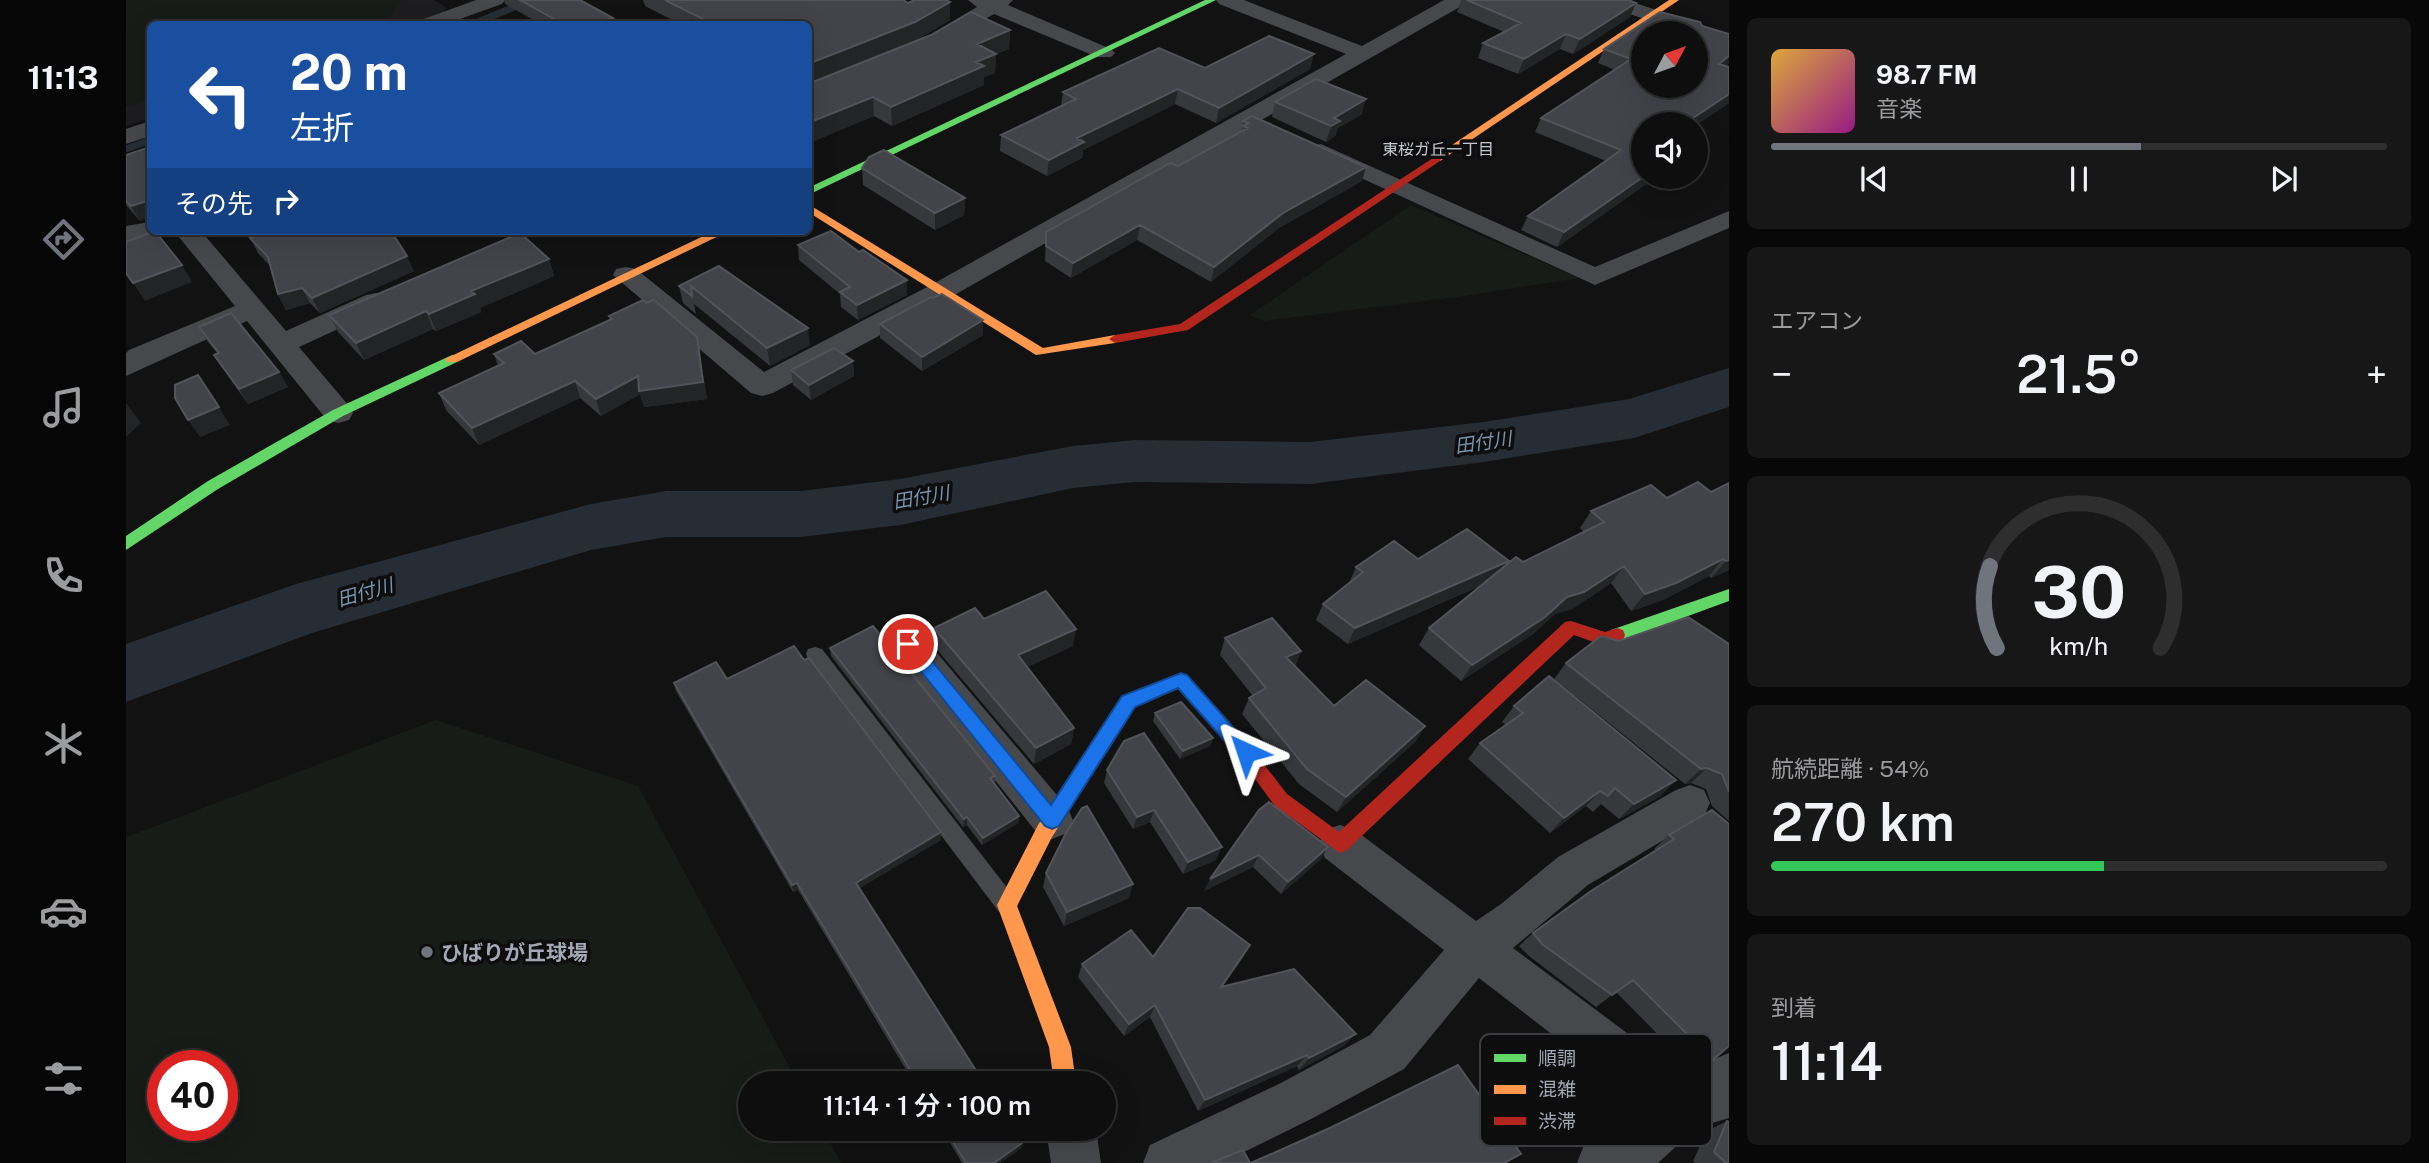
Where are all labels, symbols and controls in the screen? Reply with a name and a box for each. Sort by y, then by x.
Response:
north arrow [1631,21,1708,98]
map controls [1631,21,1708,189]
text: 20 m [290,43,408,101]
icon: left [175,49,266,140]
text: 11:13 [28,59,99,96]
text: 98.7 FM [1876,59,1977,90]
text: 音楽 [1876,95,1922,122]
text: 左折 [290,109,354,146]
button: sound [1631,112,1708,189]
district label: 東桜ガ丘一丁目 [1382,140,1494,159]
icon: previous [1855,160,1893,198]
icon: pause [2060,160,2098,198]
icon: next [2265,160,2303,198]
icon: right [267,182,305,220]
text: その先 [175,188,253,219]
icon: directions [39,215,88,264]
text: エアコン [1771,307,1863,334]
text: 21.5° [2016,344,2142,405]
text: − [1771,352,1792,397]
text: + [2366,352,2387,397]
icon: music [39,383,88,432]
water label: 田付川 [1453,427,1515,457]
water label: 田付川 [891,481,953,513]
text: 30 [2031,549,2127,634]
icon: phone [39,551,88,600]
water label: 田付川 [335,573,397,610]
pin [878,614,938,674]
icon: arrive [889,625,927,663]
text: km/h [2050,630,2108,660]
position arrow [1209,715,1283,789]
icon: climate [39,719,88,768]
text: 航続距離 · 54% [1771,755,1929,782]
text: 270 km [1771,792,1955,853]
icon: car [39,887,88,936]
place label: ひばりが丘球場 [441,940,588,965]
marker: ひばりが丘球場 [419,944,435,960]
text: 到着 [1771,994,1817,1021]
text: 11:14 [1771,1031,1883,1092]
legend [1480,1034,1712,1146]
text: 順調 [1538,1047,1576,1069]
speed limit sign: 40 [147,1050,238,1141]
icon: filters [39,1054,88,1103]
text: 混雑 [1538,1078,1576,1100]
text: 11:14 · 1 分 · 100 m [823,1090,1031,1121]
text: 渋滞 [1538,1110,1576,1132]

